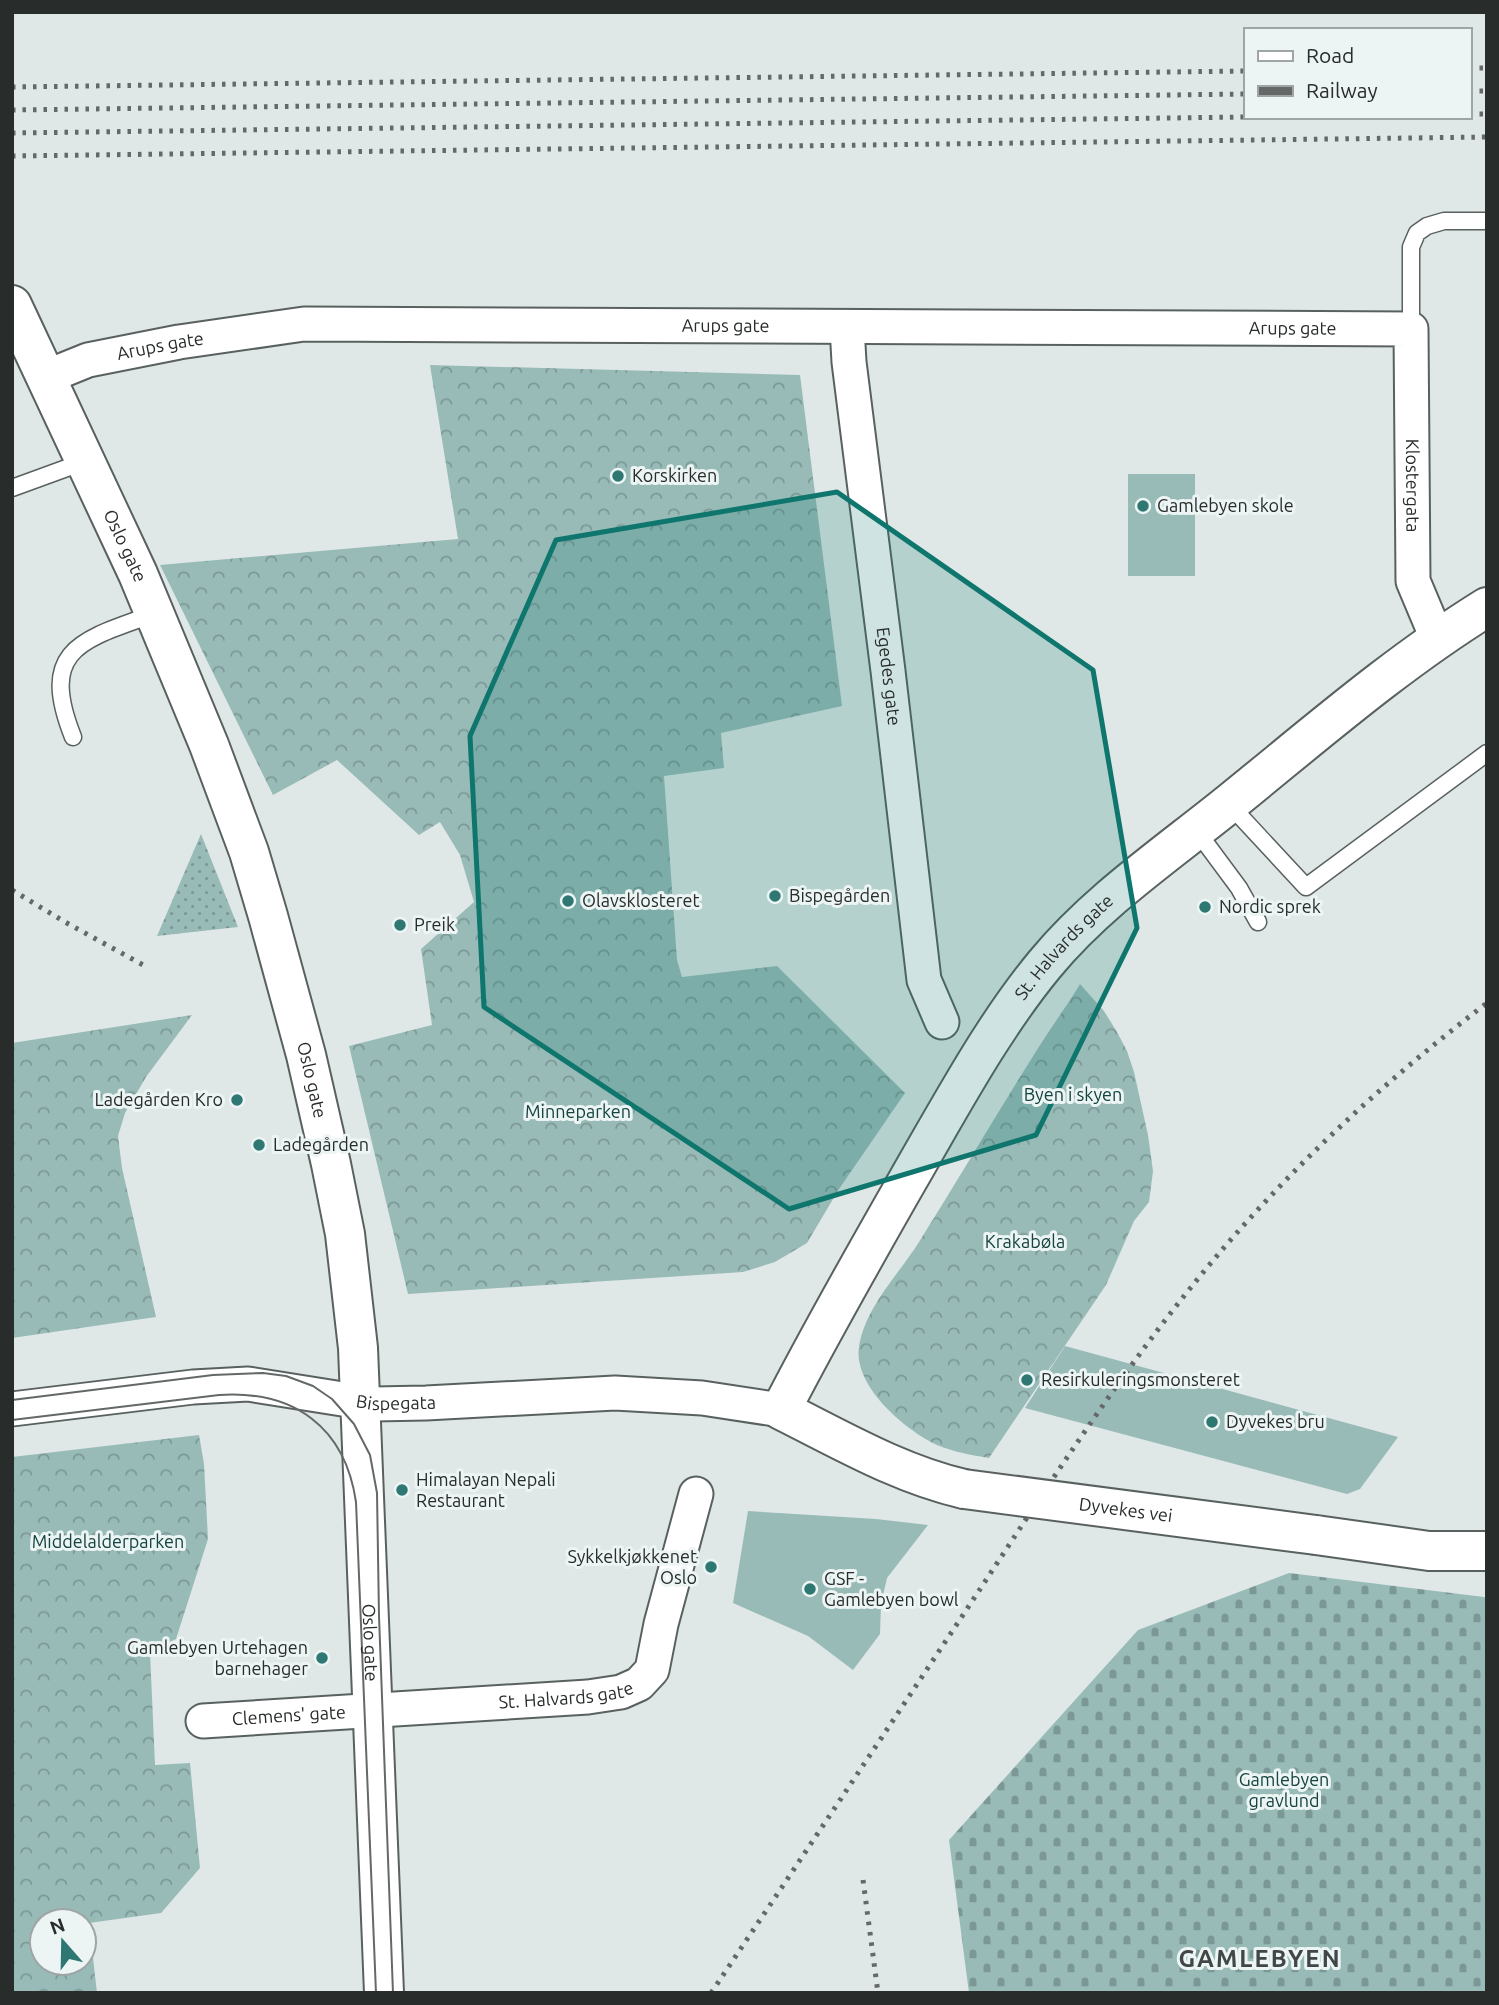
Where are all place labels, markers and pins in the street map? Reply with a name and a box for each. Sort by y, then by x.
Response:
place label: Korskirken [632,465,717,485]
marker: Korskirken [610,468,626,484]
place label: Gamlebyen skole [1157,495,1294,515]
marker: Gamlebyen skole [1135,498,1151,514]
place label: Bispegården [789,885,890,905]
marker: Bispegården [767,888,783,904]
place label: Olavsklosteret [582,890,700,910]
marker: Olavsklosteret [560,893,576,909]
place label: Nordic sprek [1219,896,1321,916]
marker: Nordic sprek [1197,899,1213,915]
place label: Preik [414,914,455,934]
marker: Preik [392,917,408,933]
place label: Ladegården Kro [95,1089,223,1109]
marker: Ladegården Kro [229,1092,245,1108]
place label: Ladegården [273,1134,369,1154]
marker: Ladegården [251,1137,267,1153]
place label: Resirkuleringsmonsteret [1041,1369,1240,1389]
marker: Resirkuleringsmonsteret [1019,1372,1035,1388]
place label: Dyvekes bru [1226,1411,1325,1431]
marker: Dyvekes bru [1204,1414,1220,1430]
place label: Himalayan Nepali Restaurant [416,1469,556,1510]
marker: Himalayan Nepali Restaurant [394,1482,410,1498]
place label: Sykkelkjøkkenet Oslo [568,1546,697,1587]
marker: Sykkelkjøkkenet Oslo [703,1559,719,1575]
place label: GSF - Gamlebyen bowl [824,1568,959,1609]
marker: GSF - Gamlebyen bowl [802,1581,818,1597]
place label: Gamlebyen Urtehagen barnehager [127,1637,308,1678]
marker: Gamlebyen Urtehagen barnehager [314,1650,330,1666]

